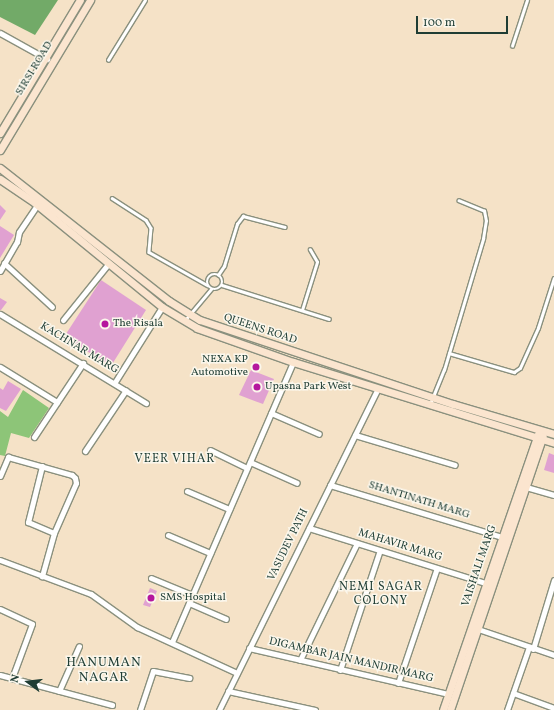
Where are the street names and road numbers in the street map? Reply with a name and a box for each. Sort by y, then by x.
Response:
street label: SIRSI ROAD [14,40,56,98]
street label: QUEENS ROAD [222,312,298,348]
street label: KACHNAR MARG [37,320,121,378]
street label: SHANTINATH MARG [367,479,471,523]
street label: VASUDEV PATH [266,507,312,583]
street label: VAISHALI MARG [460,523,500,609]
street label: MAHAVIR MARG [356,527,444,565]
street label: DIGAMBAR JAIN MANDIR MARG [267,636,435,686]

